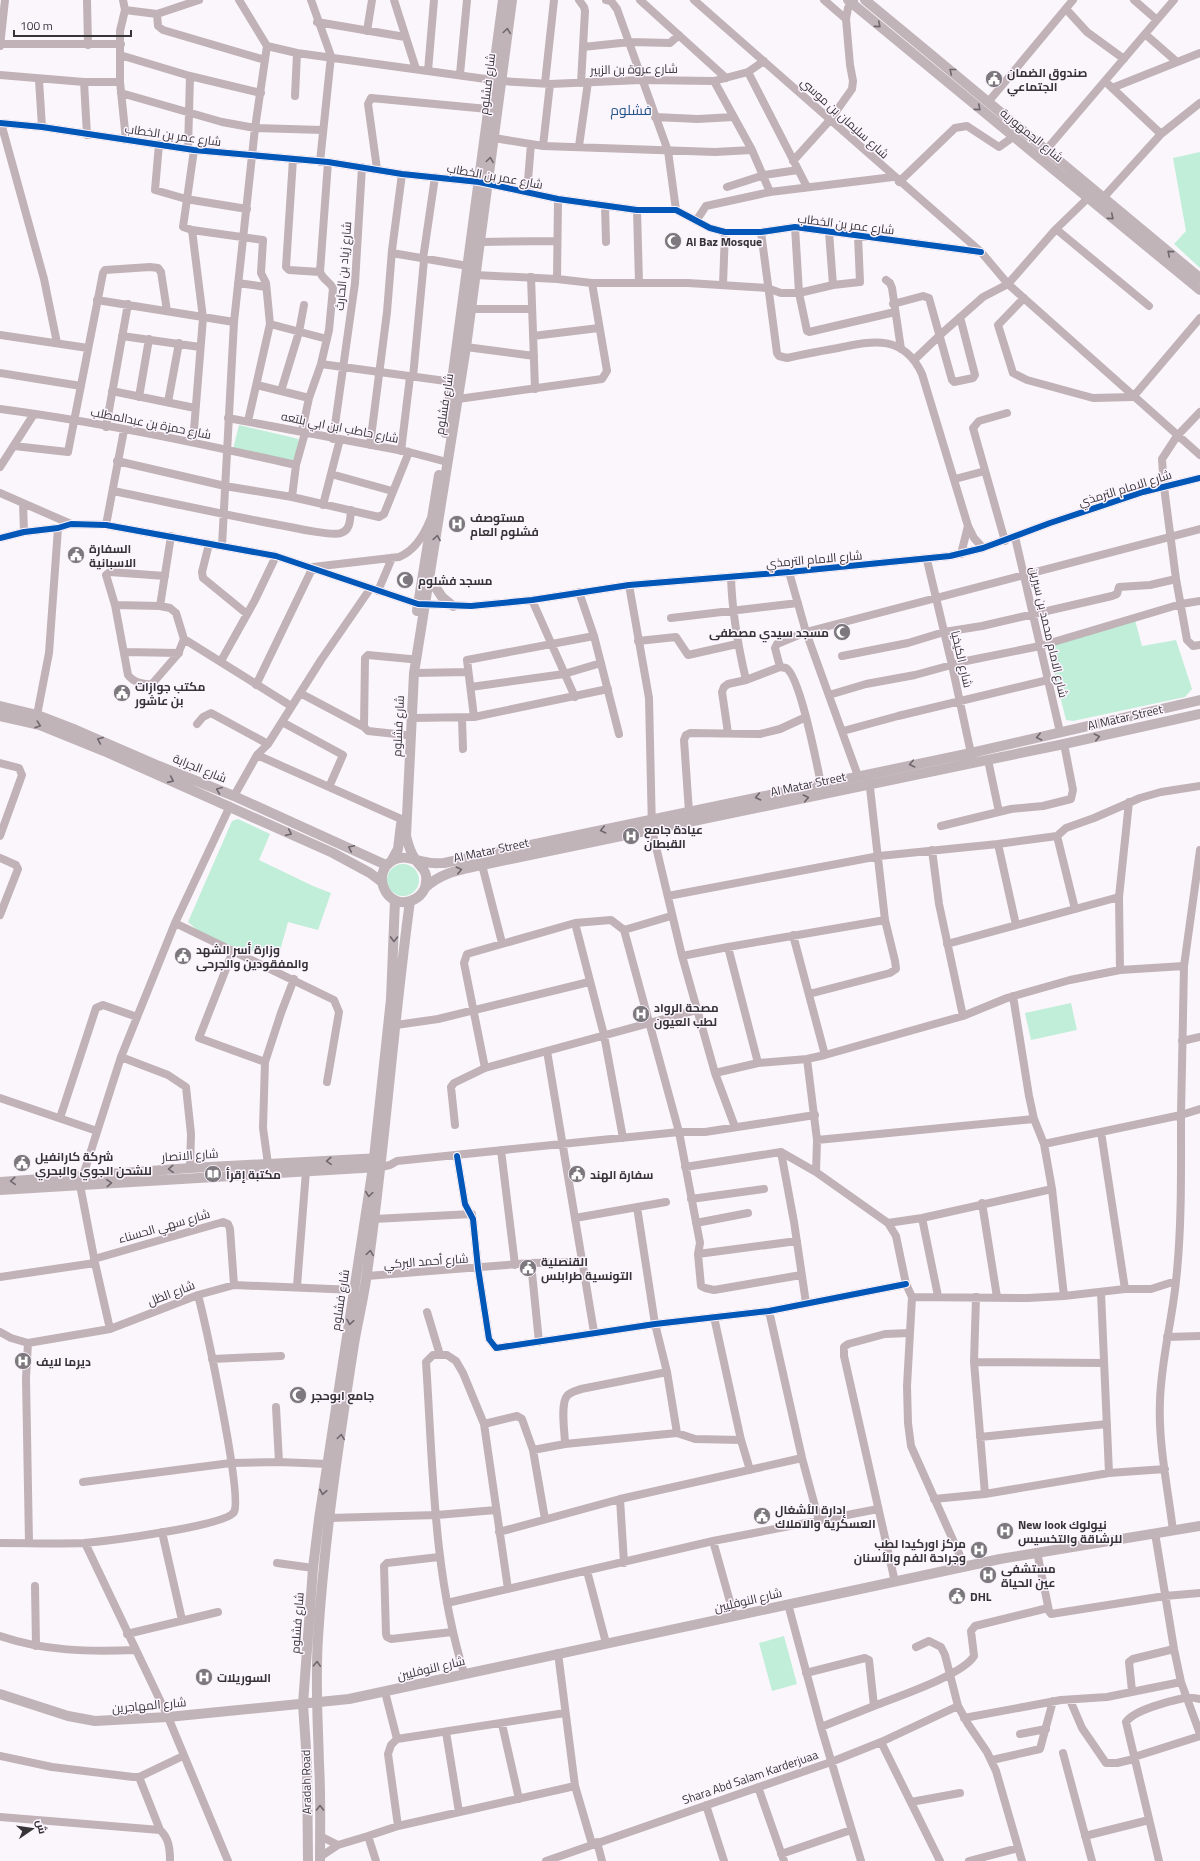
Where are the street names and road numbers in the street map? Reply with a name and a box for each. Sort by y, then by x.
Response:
street label: شارع فشلوم [474,52,500,116]
street label: شارع عروة بن الزبير [589,59,678,79]
street label: شارع سليمان بن موسي [796,73,894,164]
street label: شارع الجمهورية [996,103,1068,167]
street label: شارع عمر بن الخطاب [123,119,223,151]
street label: شارع عمر بن الخطاب [445,158,545,194]
street label: شارع عمر بن الخطاب [797,209,896,239]
street label: شارع زياد بن الحارث [330,221,356,311]
street label: شارع فشلوم [430,372,458,436]
street label: شارع حمزة بن عبدالمطلب [89,402,213,444]
street label: شارع حاطب ابن ابي بلتعه [279,406,401,449]
street label: شارع الامام الترمذي [1076,465,1174,512]
street label: شارع الامام الترمذي [765,545,863,574]
street label: شارع الامام محمد بن سيرين [1025,564,1073,700]
street label: شارع الكيخيا [946,629,978,690]
street label: شارع فشلوم [387,695,409,757]
street label: Al Matar Street [1086,699,1165,735]
street label: شارع الجرابة [170,749,230,787]
street label: Al Matar Street [769,767,848,801]
street label: Al Matar Street [452,833,531,867]
street label: شارع الانصار [160,1144,219,1167]
street label: شارع سهي الحسناء [116,1204,212,1249]
street label: شارع أحمد البركي [383,1249,469,1274]
street label: شارع فشلوم [326,1268,354,1332]
street label: شارع الظل [144,1275,198,1311]
street label: شارع النوفليين [712,1583,784,1617]
street label: شارع فشلوم [285,1592,309,1654]
street label: شارع النوفليين [395,1651,467,1685]
street label: شارع المهاجرين [111,1692,187,1718]
street label: Shara Abd Salam Karderjuaa [679,1745,821,1809]
street label: Aradah Road [296,1749,316,1815]

